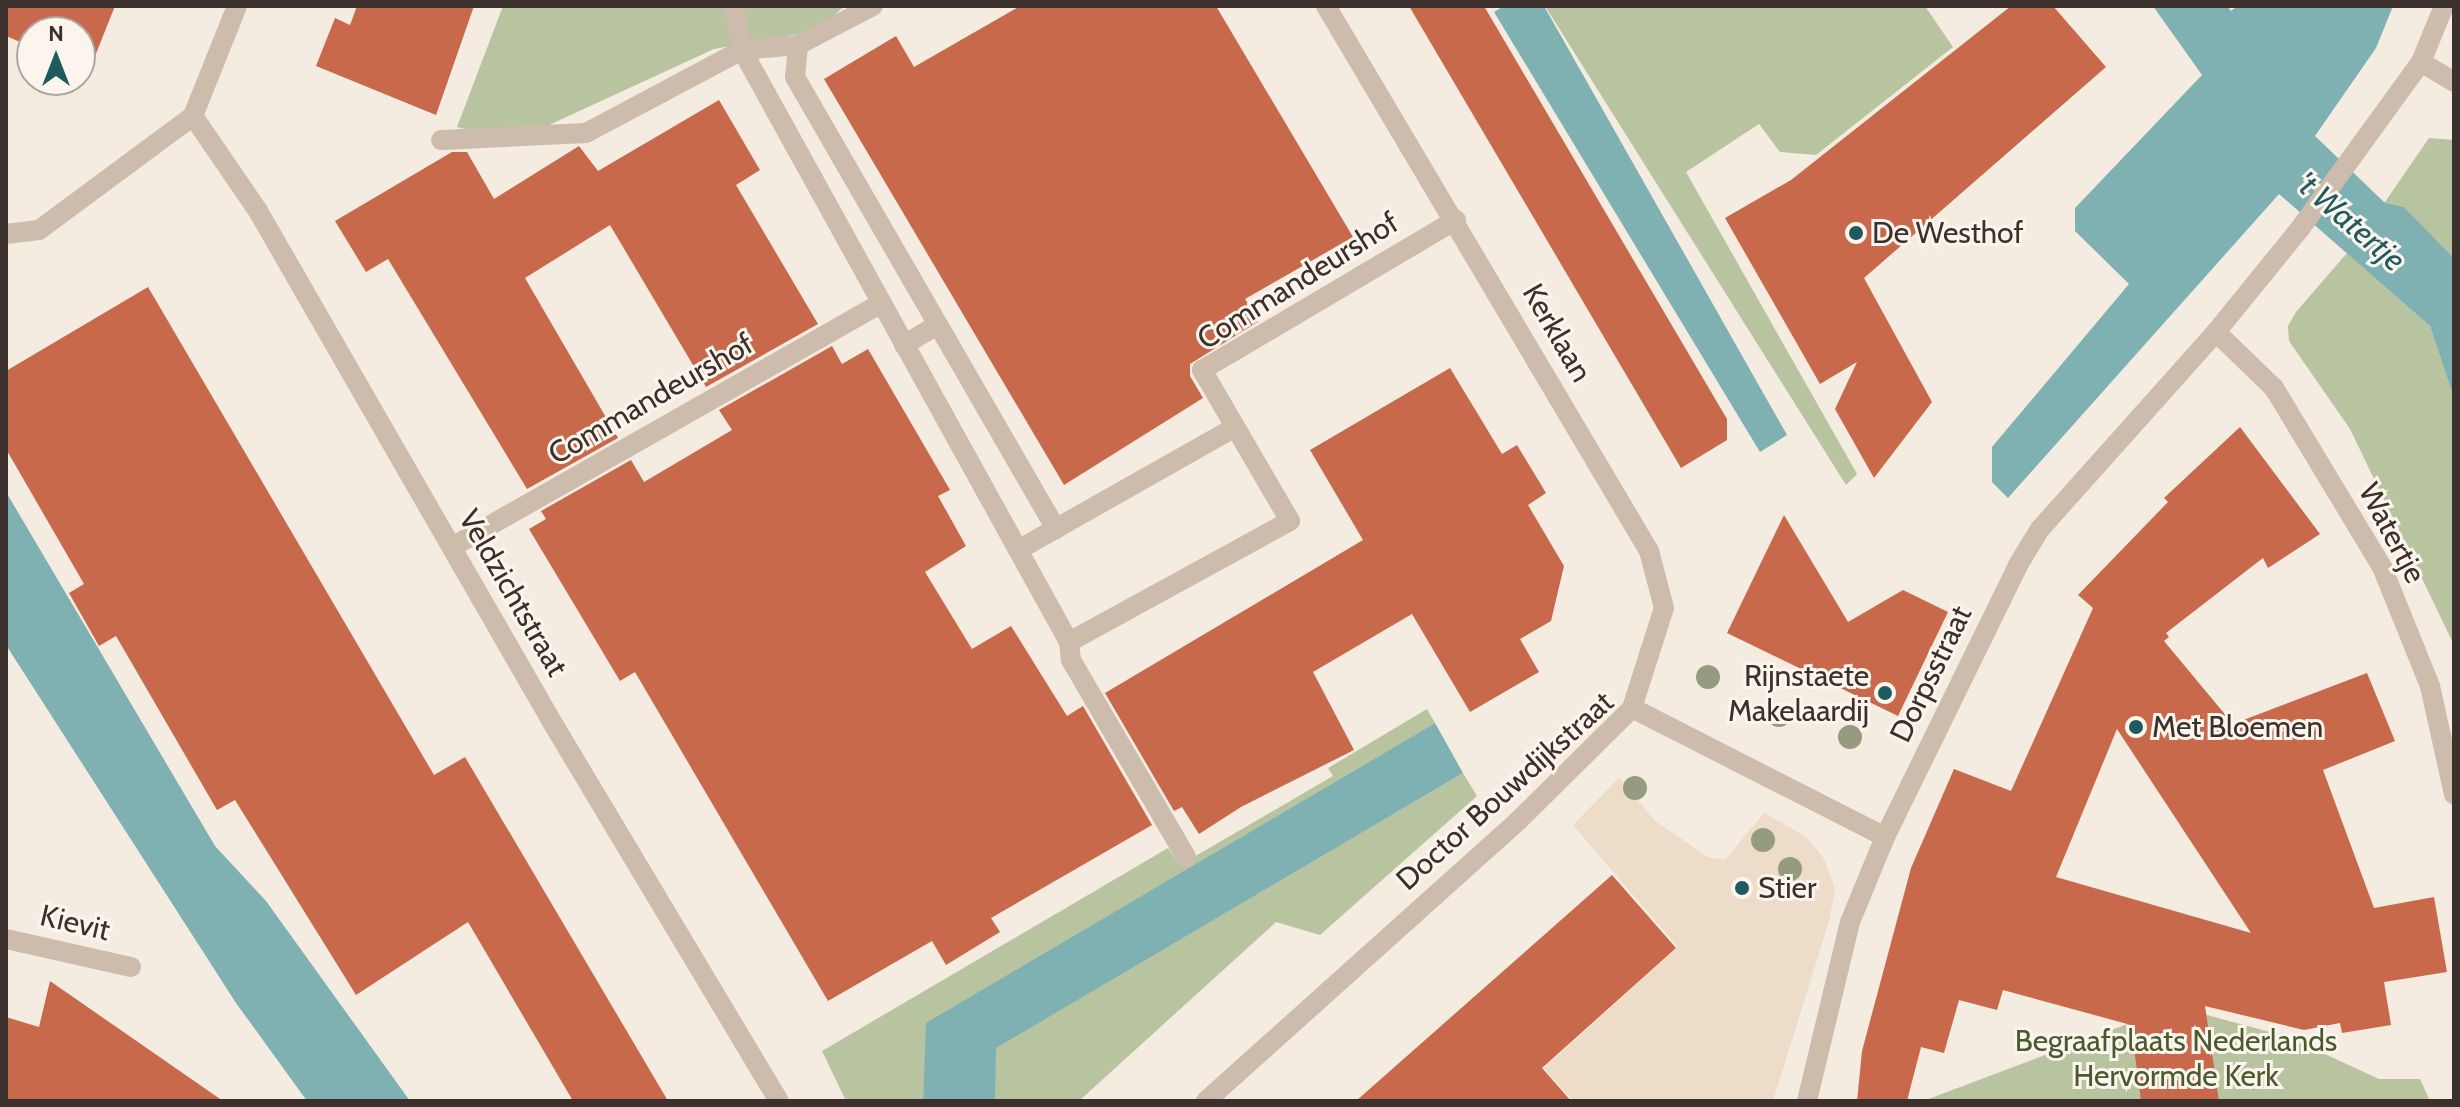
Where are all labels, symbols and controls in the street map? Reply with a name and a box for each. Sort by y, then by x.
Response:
north arrow [16,16,96,96]
text: N [48,20,64,47]
water label: 't Watertje [2289,165,2413,279]
street label: Commandeurshof [1191,205,1405,357]
place label: De Westhof [1872,215,2023,251]
marker: De Westhof [1847,224,1865,242]
street label: Kerklaan [1515,278,1599,388]
street label: Commandeurshof [542,326,760,472]
street label: Watertje [2351,477,2433,589]
street label: Veldzichtstraat [451,503,575,683]
street label: Dorpsstraat [1883,600,1979,748]
place label: Rijnstaete Makelaardij [1728,658,1869,728]
street label: Doctor Bouwdijkstraat [1389,684,1621,898]
marker: Rijnstaete Makelaardij [1876,684,1894,702]
place label: Met Bloemen [2152,709,2323,745]
marker: Met Bloemen [2127,718,2145,736]
place label: Stier [1758,870,1816,906]
marker: Stier [1733,879,1751,897]
street label: Kievit [37,898,113,948]
park label: Begraafplaats Nederlands Hervormde Kerk [2015,1023,2337,1094]

